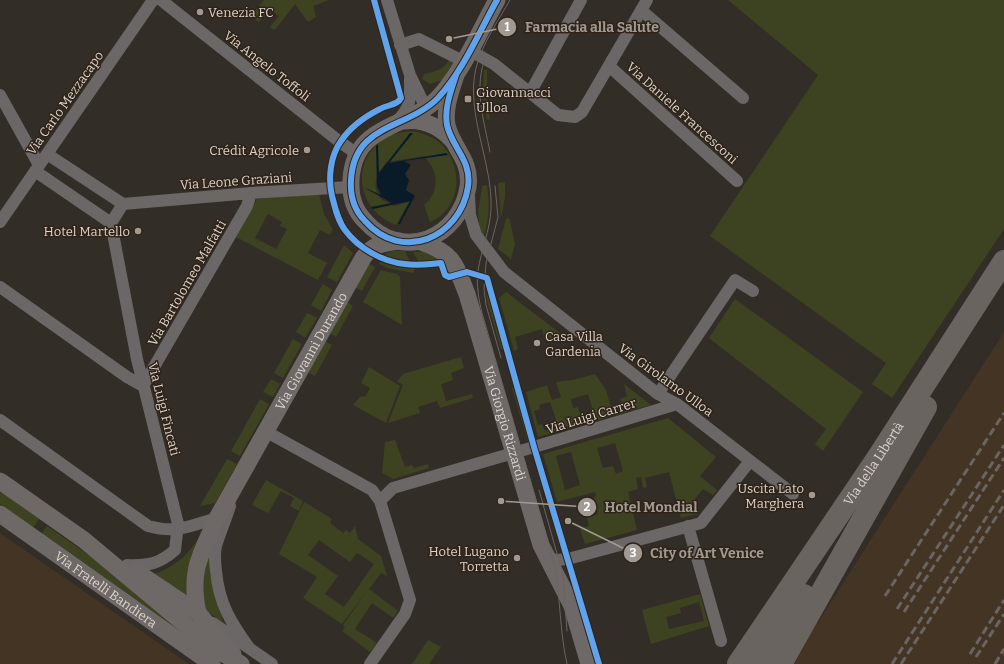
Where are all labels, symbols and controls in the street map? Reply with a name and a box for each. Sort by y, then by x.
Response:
place label: Venezia FC [208,5,274,20]
marker: Venezia FC [195,7,205,17]
callout: Farmacia alla Salute [497,14,666,40]
text: Farmacia alla Salute [525,19,659,36]
text: 1 [504,20,510,34]
street label: Via Angelo Toffoli [221,28,313,104]
street label: Via Carlo Mezzacapo [24,48,106,158]
street label: Via Daniele Francesconi [623,59,741,167]
place label: Giovannacci Ulloa [476,85,551,115]
marker: Giovannacci Ulloa [463,94,473,104]
place label: Crédit Agricole [209,143,299,158]
marker: Crédit Agricole [302,145,312,155]
street label: Via Leone Graziani [179,170,293,192]
street label: Via Bartolomeo Malfatti [145,217,229,349]
place label: Hotel Martello [44,224,130,239]
marker: Hotel Martello [133,226,143,236]
street label: Via Giovanni Durando [272,290,350,412]
place label: Casa Villa Gardenia [545,329,603,359]
marker: Casa Villa Gardenia [532,338,542,348]
street label: Via Girolamo Ulloa [616,341,716,419]
street label: Via Luigi Fincati [145,361,183,457]
street label: Via Giorgio Rizzardi [481,364,529,482]
street label: Via Luigi Carrer [544,395,638,437]
street label: Via della Libertà [840,419,906,508]
place label: Uscita Lato Marghera [738,481,804,511]
marker: Uscita Lato Marghera [807,490,817,500]
callout: Hotel Mondial [577,494,706,520]
text: Hotel Mondial [604,499,698,516]
text: 2 [584,500,591,514]
callout: City of Art Venice [623,540,772,566]
place label: Hotel Lugano Torretta [428,544,509,574]
text: City of Art Venice [650,545,764,562]
text: 3 [630,546,637,560]
street label: Via Fratelli Bandiera [52,548,160,630]
marker: Hotel Lugano Torretta [512,553,522,563]

